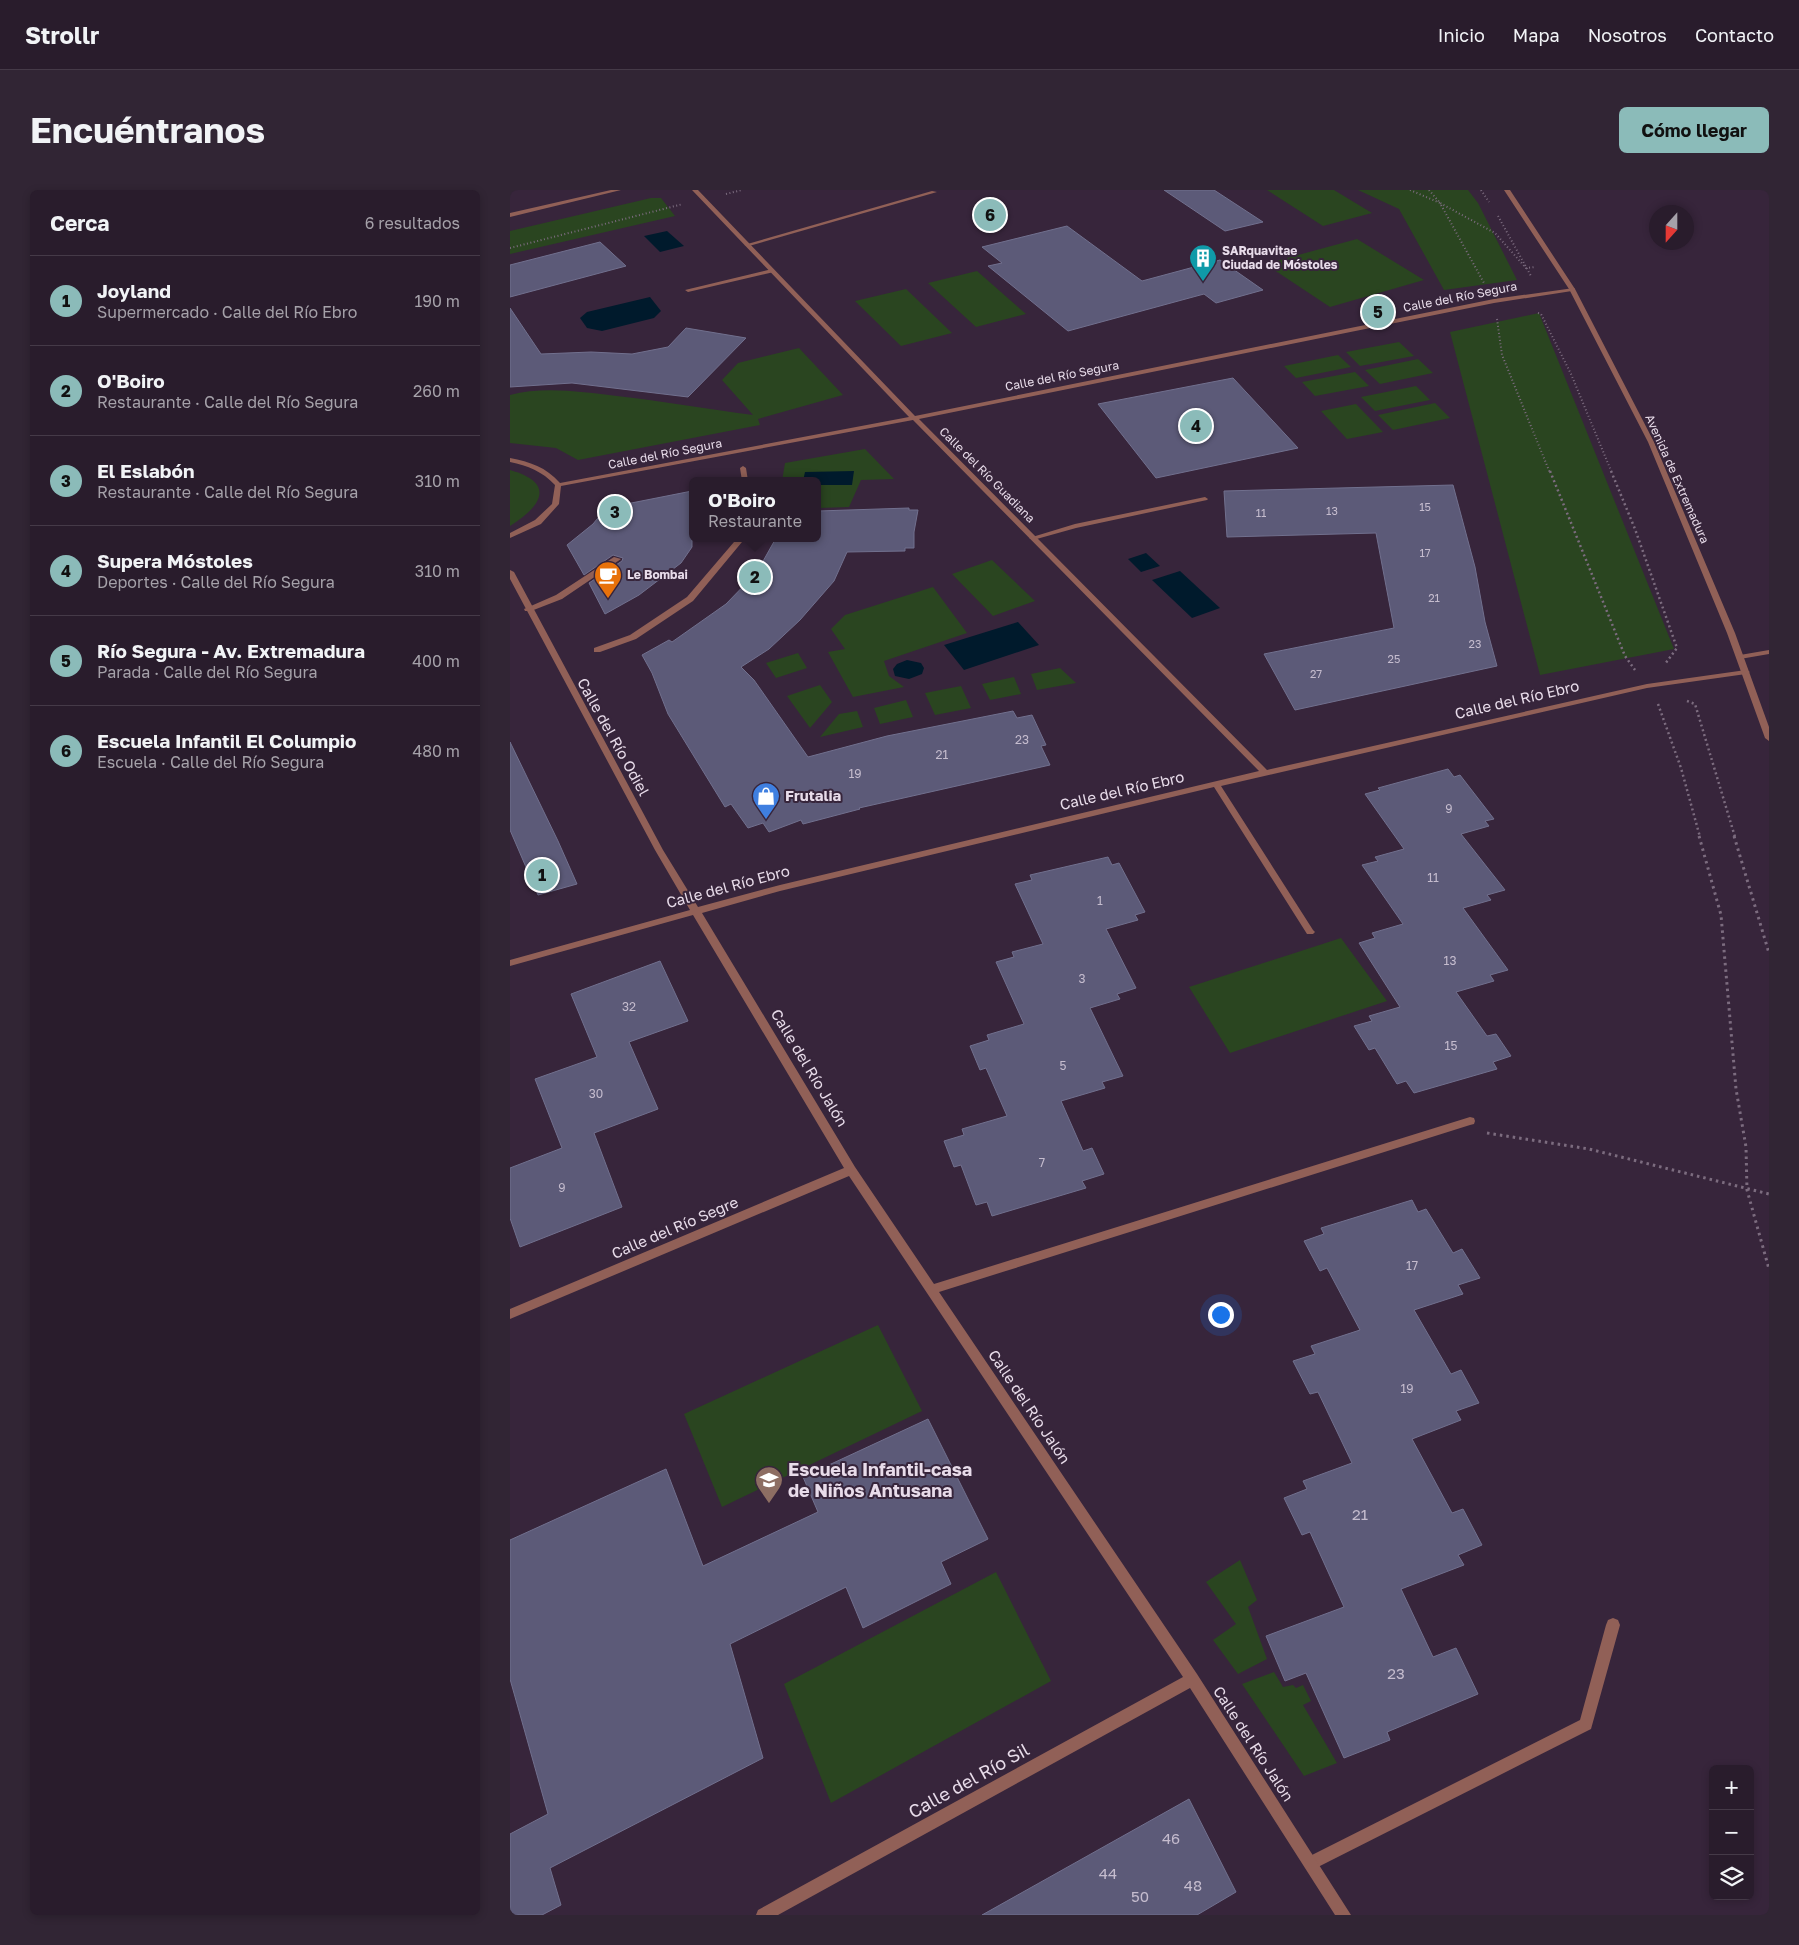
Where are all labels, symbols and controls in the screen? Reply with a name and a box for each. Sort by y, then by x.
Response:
text: Strollr [25,20,99,49]
text: Inicio [1438,24,1485,46]
text: Mapa [1513,24,1560,46]
text: Nosotros [1588,24,1667,46]
text: Contacto [1695,24,1774,46]
button: Cómo llegar [1619,107,1769,153]
text: Encuéntranos [30,109,265,151]
pin: 6 [974,196,1006,234]
north arrow [1649,205,1694,250]
text: Cerca [50,210,109,236]
text: 6 resultados [365,213,460,233]
building icon: SARquavitae Ciudad de Móstoles [1188,243,1218,282]
place label: SARquavitae Ciudad de Móstoles [1222,243,1338,272]
street label: Calle del Río Segura [1402,278,1518,315]
text: Joyland [97,279,171,302]
text: 1 [62,291,70,311]
text: 190 m [414,291,460,311]
pin: 5 [1362,293,1394,331]
text: Supermercado · Calle del Río Ebro [97,302,357,322]
street label: Calle del Río Segura [1004,357,1120,394]
text: O'Boiro [97,369,165,392]
text: 2 [61,381,71,401]
text: 260 m [413,381,460,401]
text: Restaurante · Calle del Río Segura [97,392,358,412]
pin: 4 [1180,407,1212,445]
street label: Avenida de Extremadura [1642,412,1713,546]
street label: Calle del Río Guadiana [936,424,1038,526]
street label: Calle del Río Segura [607,435,723,472]
text: El Eslabón [97,459,194,482]
text: 3 [61,471,71,491]
text: 310 m [415,471,460,491]
popup [689,477,821,542]
text: Restaurante · Calle del Río Segura [97,482,358,502]
text: O'Boiro [708,488,776,511]
pin: 3 [599,493,631,531]
house number: 15 [1419,500,1431,513]
house number: 13 [1326,504,1338,517]
house number: 11 [1256,506,1266,519]
text: Restaurante [708,511,802,531]
house number: 17 [1419,546,1431,559]
text: Supera Móstoles [97,549,253,572]
pin: 2 [739,558,771,596]
cafe icon: Le Bombai [593,560,623,599]
text: 4 [61,561,71,581]
text: 310 m [415,561,460,581]
place label: Le Bombai [627,567,688,582]
text: Deportes · Calle del Río Segura [97,572,335,592]
house number: 21 [1428,591,1440,604]
house number: 23 [1469,637,1481,650]
text: Río Segura - Av. Extremadura [97,639,365,662]
text: 5 [61,651,71,671]
text: 400 m [412,651,460,671]
house number: 25 [1388,652,1400,665]
text: Parada · Calle del Río Segura [97,662,318,682]
house number: 27 [1310,667,1322,680]
street label: Calle del Río Odiel [574,674,654,799]
street label: Calle del Río Ebro [1453,676,1581,722]
text: Escuela Infantil El Columpio [97,729,356,752]
house number: 23 [1015,732,1029,747]
text: 6 [61,741,71,761]
text: 480 m [412,741,460,761]
house number: 21 [936,747,949,762]
text: Escuela · Calle del Río Segura [97,752,324,772]
house number: 19 [848,766,862,781]
street label: Calle del Río Ebro [1058,767,1186,813]
shop icon: Frutalia [751,781,781,820]
place label: Frutalia [785,786,842,804]
house number: 9 [1445,801,1453,816]
pin: 1 [526,856,558,894]
street label: Calle del Río Ebro [664,861,791,911]
house number: 11 [1427,870,1439,885]
house number: 1 [1097,893,1103,908]
house number: 13 [1444,953,1456,968]
house number: 3 [1078,971,1086,986]
house number: 32 [622,999,636,1014]
street label: Calle del Río Jalón [768,1006,852,1129]
house number: 15 [1445,1038,1457,1053]
house number: 5 [1060,1058,1067,1073]
house number: 30 [589,1086,603,1101]
house number: 7 [1039,1155,1045,1170]
house number: 9 [558,1180,566,1195]
street label: Calle del Río Segre [609,1192,741,1262]
house number: 17 [1406,1258,1418,1273]
your location [1208,1302,1234,1328]
street label: Calle del Río Jalón [985,1346,1075,1467]
house number: 19 [1400,1381,1414,1396]
place label: Escuela Infantil-casa de Niños Antusana [788,1458,972,1501]
school or university icon: Escuela Infantil-casa de Niños Antusana [754,1465,784,1504]
house number: 21 [1352,1505,1368,1523]
house number: 23 [1387,1664,1405,1682]
street label: Calle del Río Jalón [1210,1682,1298,1804]
street label: Calle del Río Sil [904,1738,1033,1822]
map controls [1709,1765,1754,1900]
button: + [1709,1765,1754,1810]
button: − [1709,1810,1754,1855]
house number: 46 [1162,1829,1180,1847]
button: layers [1709,1855,1754,1900]
house number: 44 [1099,1864,1117,1882]
house number: 48 [1184,1876,1202,1894]
house number: 50 [1131,1887,1149,1905]

